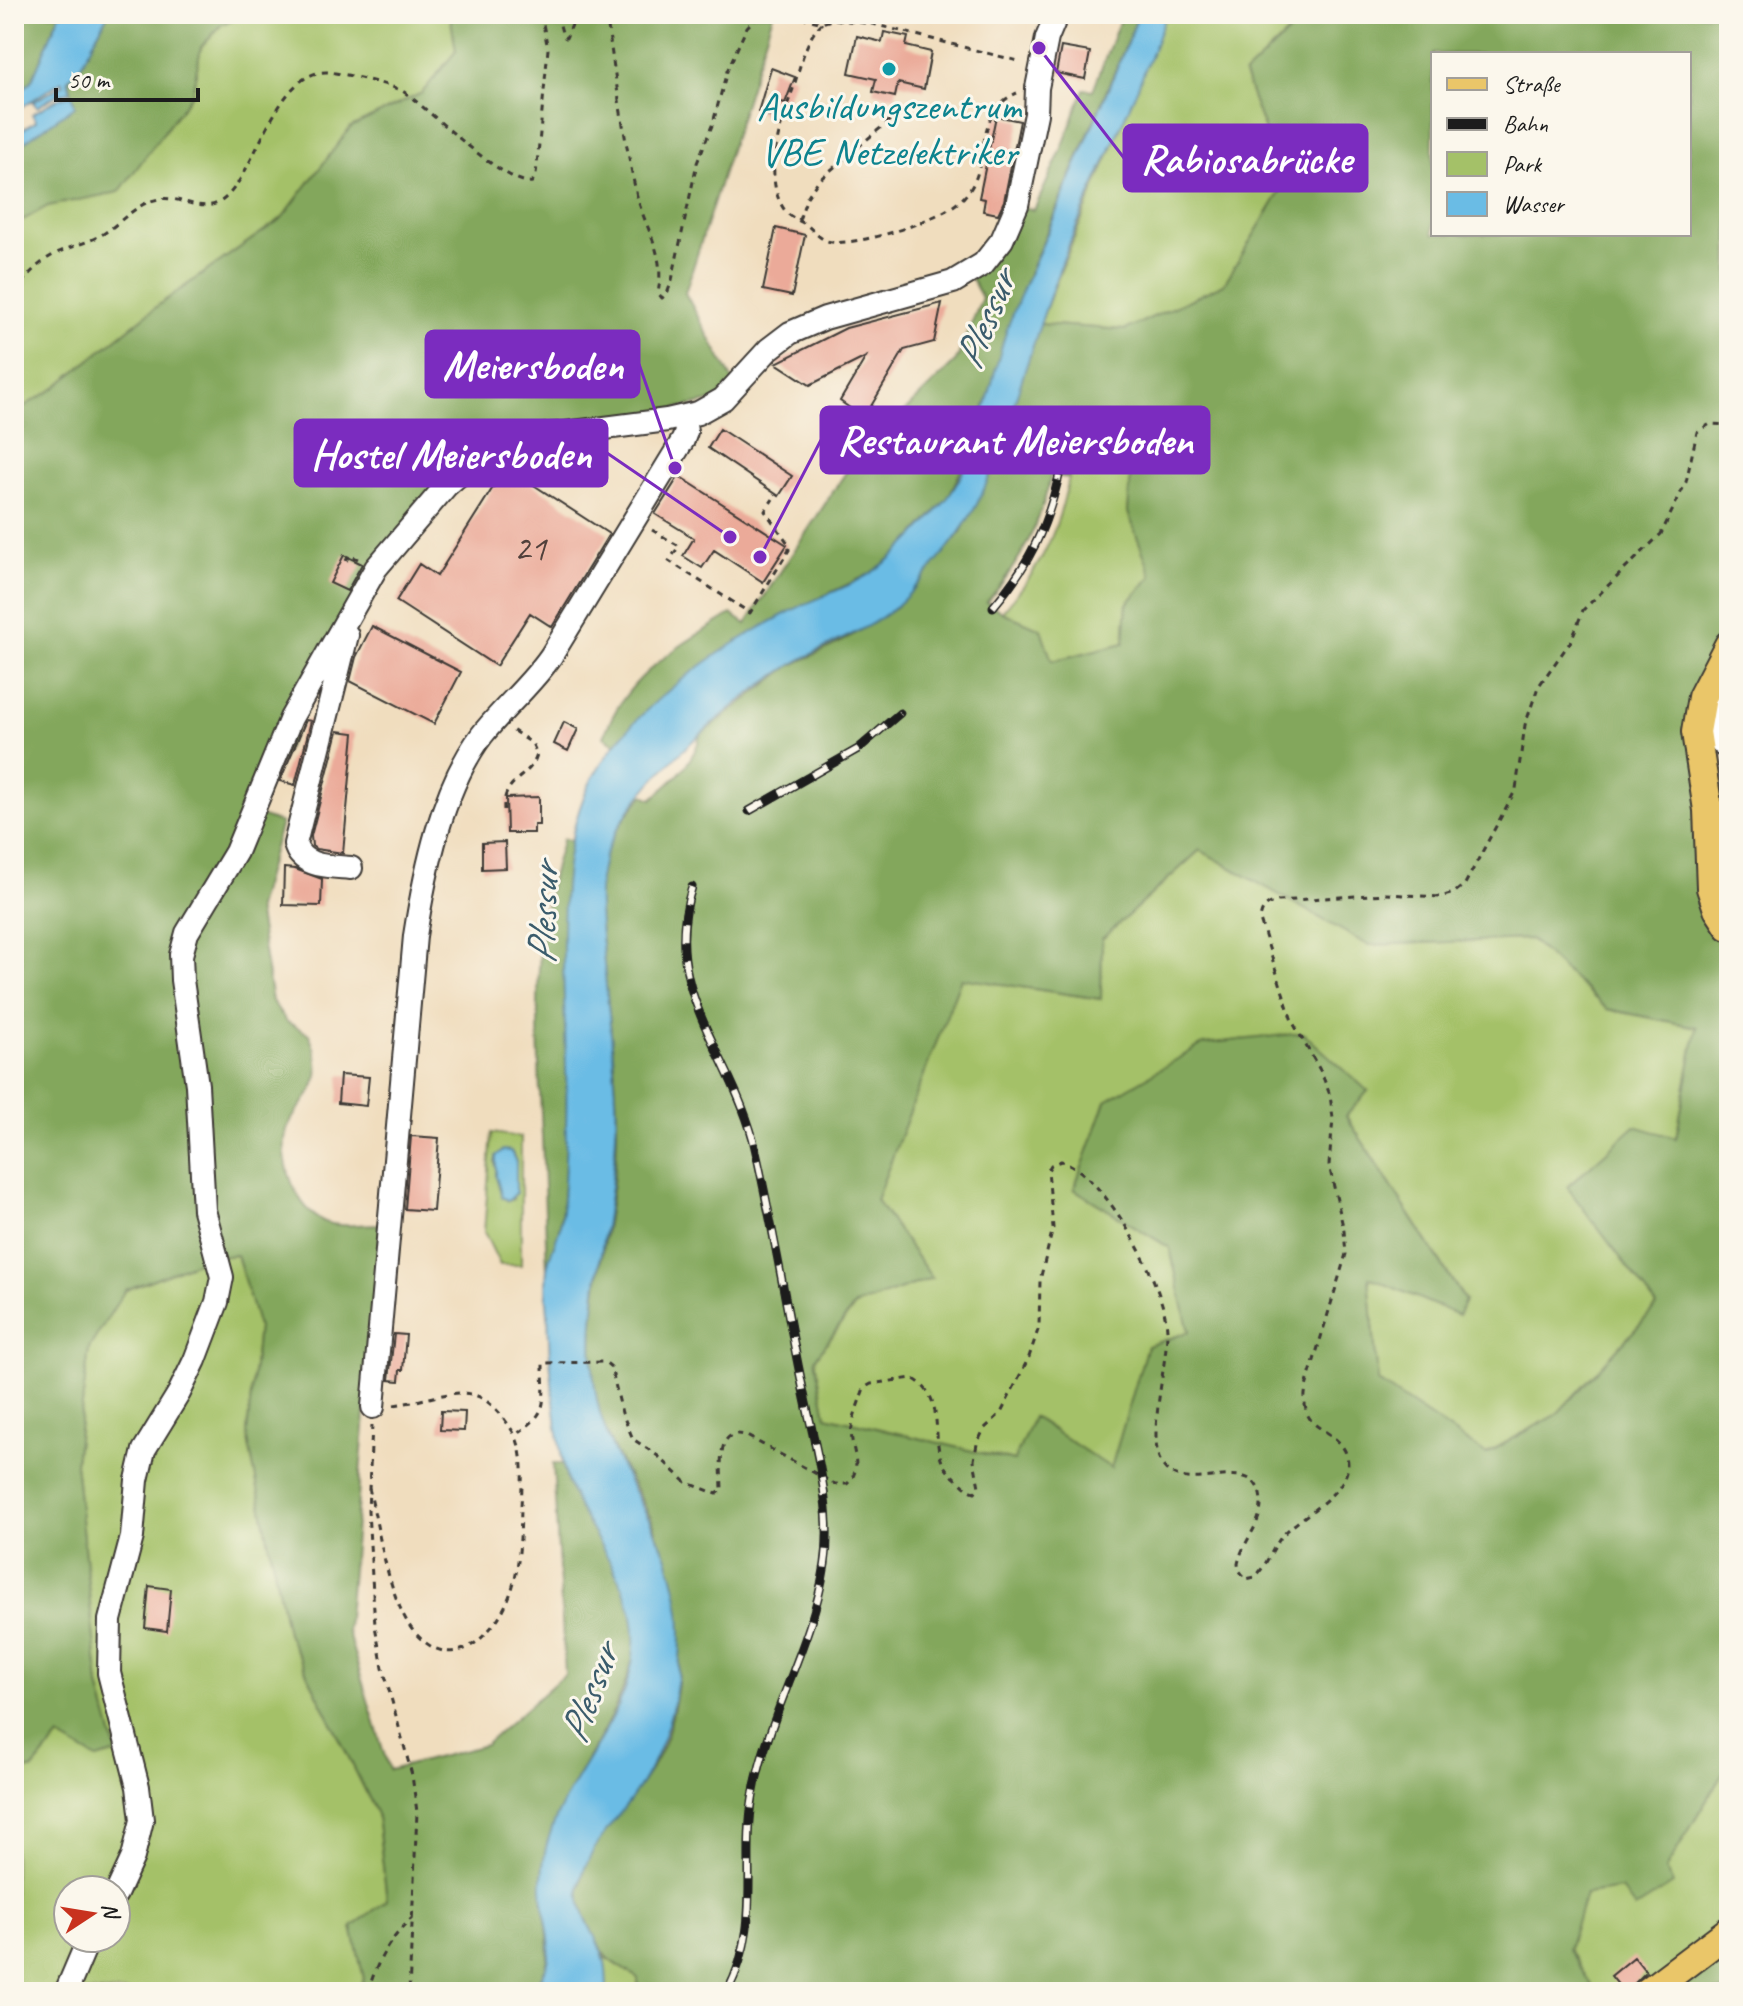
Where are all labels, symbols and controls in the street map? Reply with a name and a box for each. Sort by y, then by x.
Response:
scale bar [56,52,198,102]
legend [1431,52,1691,236]
marker: Ausbildungszentrum VBE Netzelektriker [880,60,898,78]
text: 50 m [68,65,111,95]
text: Straße [1503,69,1562,99]
place label: Ausbildungszentrum VBE Netzelektriker [757,81,1023,177]
text: Bahn [1503,109,1548,139]
callout: Rabiosabrücke [1124,125,1367,191]
text: Rabiosabrücke [1140,133,1355,186]
text: Park [1503,149,1543,179]
text: Wasser [1503,189,1566,219]
water label: Plessur [942,256,1031,376]
callout: Meiersboden [426,331,639,397]
text: Meiersboden [443,339,624,392]
callout: Restaurant Meiersboden [821,407,1209,473]
text: Restaurant Meiersboden [837,414,1195,467]
callout: Hostel Meiersboden [295,420,607,486]
text: Hostel Meiersboden [311,428,592,481]
house number: 21 [514,525,548,571]
water label: Plessur [515,855,572,965]
water label: Plessur [547,1631,634,1750]
north arrow [52,1874,132,1954]
text: N [95,1900,126,1923]

